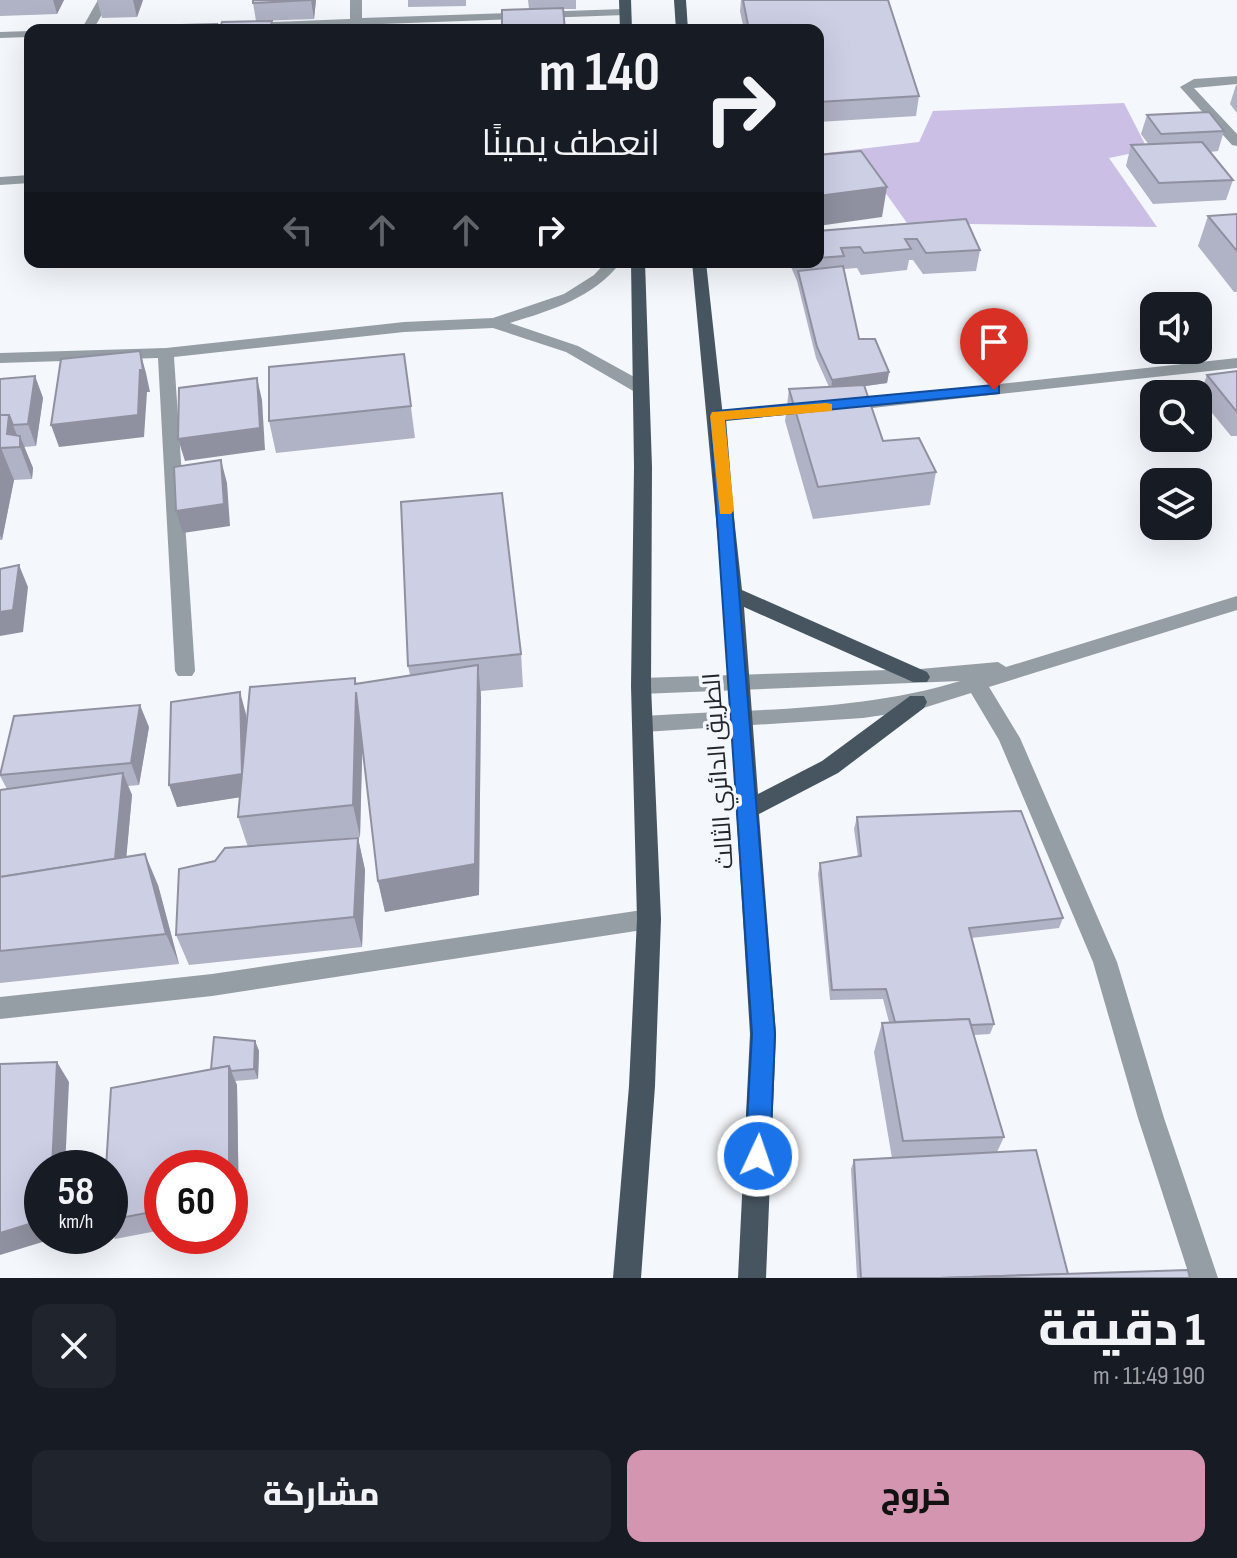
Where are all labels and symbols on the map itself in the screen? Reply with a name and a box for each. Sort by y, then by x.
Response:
pin [960,308,1028,390]
street label: الطريق الدائري الثالث [697,672,743,870]
position arrow [716,1114,800,1198]
speed limit sign: 60 [144,1150,248,1254]

